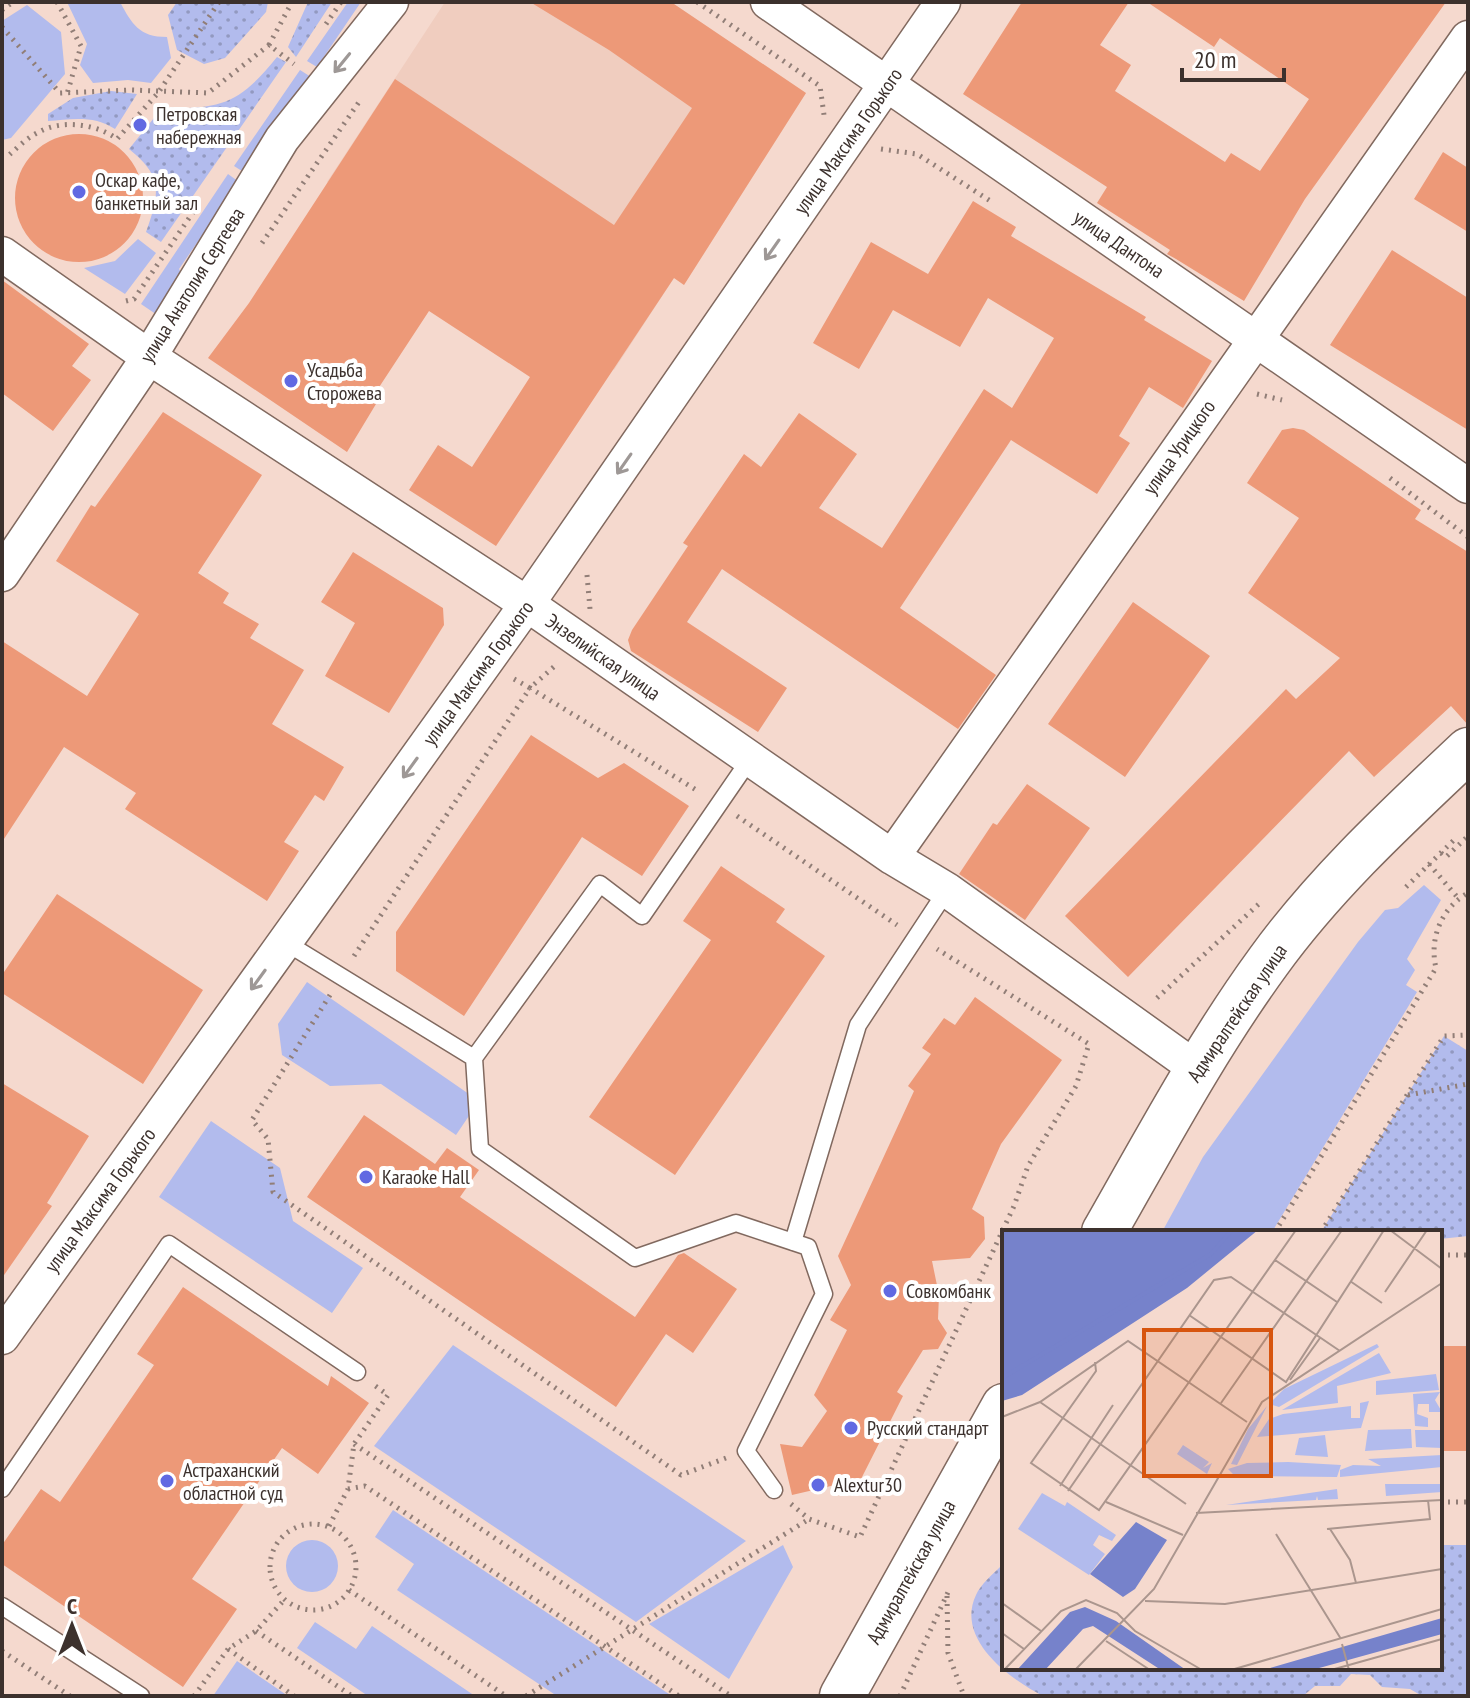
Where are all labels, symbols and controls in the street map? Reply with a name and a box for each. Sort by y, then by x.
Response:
scale bar [1182,32,1284,82]
text: 20 m [1194,44,1236,75]
one-way arrow [334,52,351,73]
street label: улица Максима Горького [788,63,908,219]
place label: Петровская набережная [156,101,242,150]
marker: Петровская набережная [131,116,149,134]
place label: Оскар кафе, банкетный зал [95,167,198,216]
marker: Оскар кафе, банкетный зал [70,183,88,201]
street label: улица Анатолия Сергеева [134,203,250,367]
street label: улица Дантона [1069,204,1169,284]
one-way arrow [764,239,780,261]
place label: Усадьба Сторожева [307,357,382,406]
marker: Усадьба Сторожева [282,372,300,390]
street label: улица Урицкого [1137,395,1221,499]
one-way arrow [616,453,632,475]
street label: улица Максима Горького [417,595,539,751]
street label: Энзелийская улица [540,608,666,706]
one-way arrow [401,757,418,779]
street label: Адмиралтейская улица [1181,939,1293,1087]
one-way arrow [250,968,266,990]
street label: улица Максима Горького [39,1122,161,1278]
place label: Karaoke Hall [382,1164,470,1190]
marker: Karaoke Hall [357,1168,375,1186]
inset map [1002,1230,1442,1670]
place label: Совкомбанк [906,1278,991,1304]
marker: Совкомбанк [881,1282,899,1300]
place label: Русский стандарт [867,1415,989,1441]
marker: Русский стандарт [842,1419,860,1437]
place label: Астраханский областной суд [183,1457,283,1506]
marker: Астраханский областной суд [158,1472,176,1490]
place label: Alextur30 [834,1472,902,1498]
marker: Alextur30 [809,1476,827,1494]
street label: Адмиралтейская улица [861,1495,961,1649]
north arrow [32,1586,112,1666]
text: С [67,1592,77,1620]

